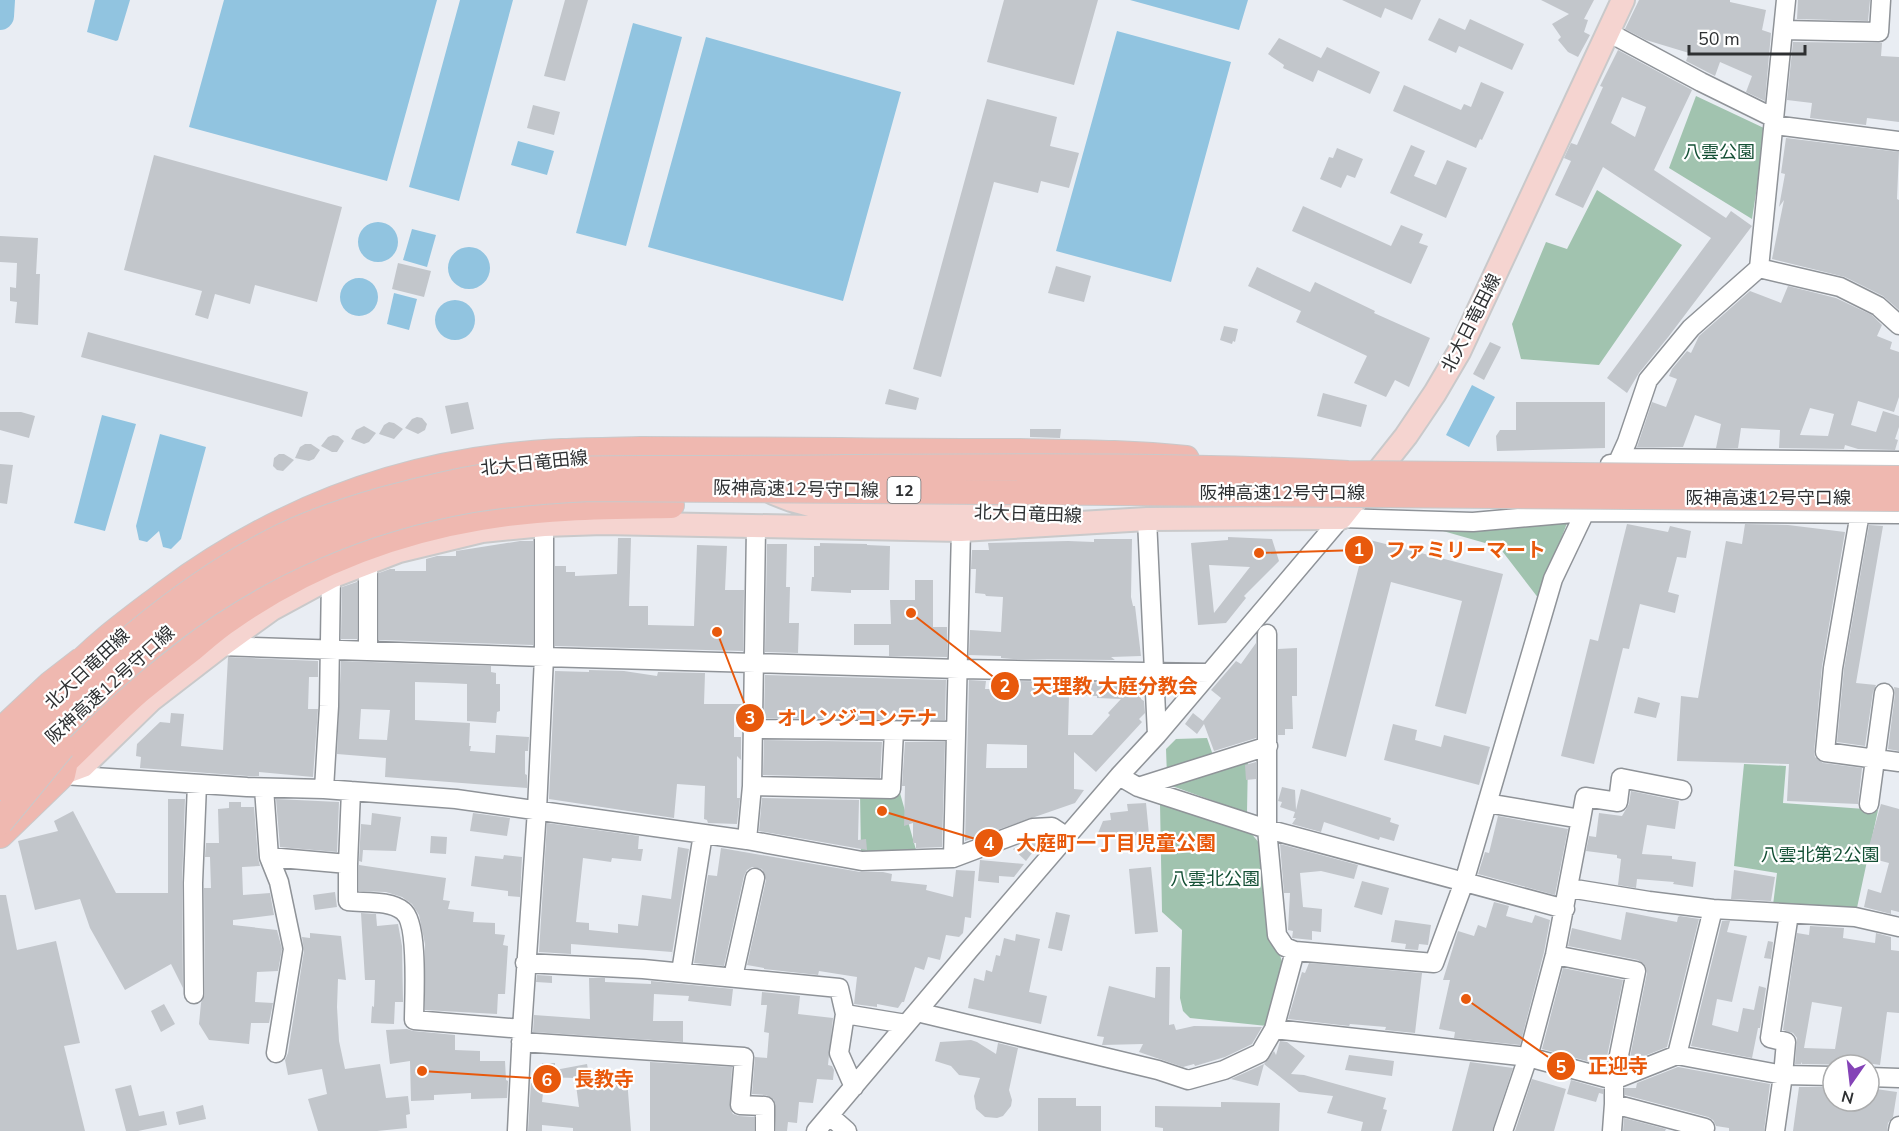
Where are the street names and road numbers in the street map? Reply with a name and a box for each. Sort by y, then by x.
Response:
street label: 北大日竜田線 [1436,269,1506,377]
street label: 北大日竜田線 [479,445,589,481]
street label: 阪神高速12号守口線 [713,476,879,502]
road number: 12 [888,477,920,503]
street label: 阪神高速12号守口線 [1199,481,1365,505]
street label: 阪神高速12号守口線 [1685,486,1851,510]
street label: 北大日竜田線 [974,500,1082,528]
street label: 阪神高速12号守口線 [40,621,180,749]
street label: 北大日竜田線 [39,623,135,715]

